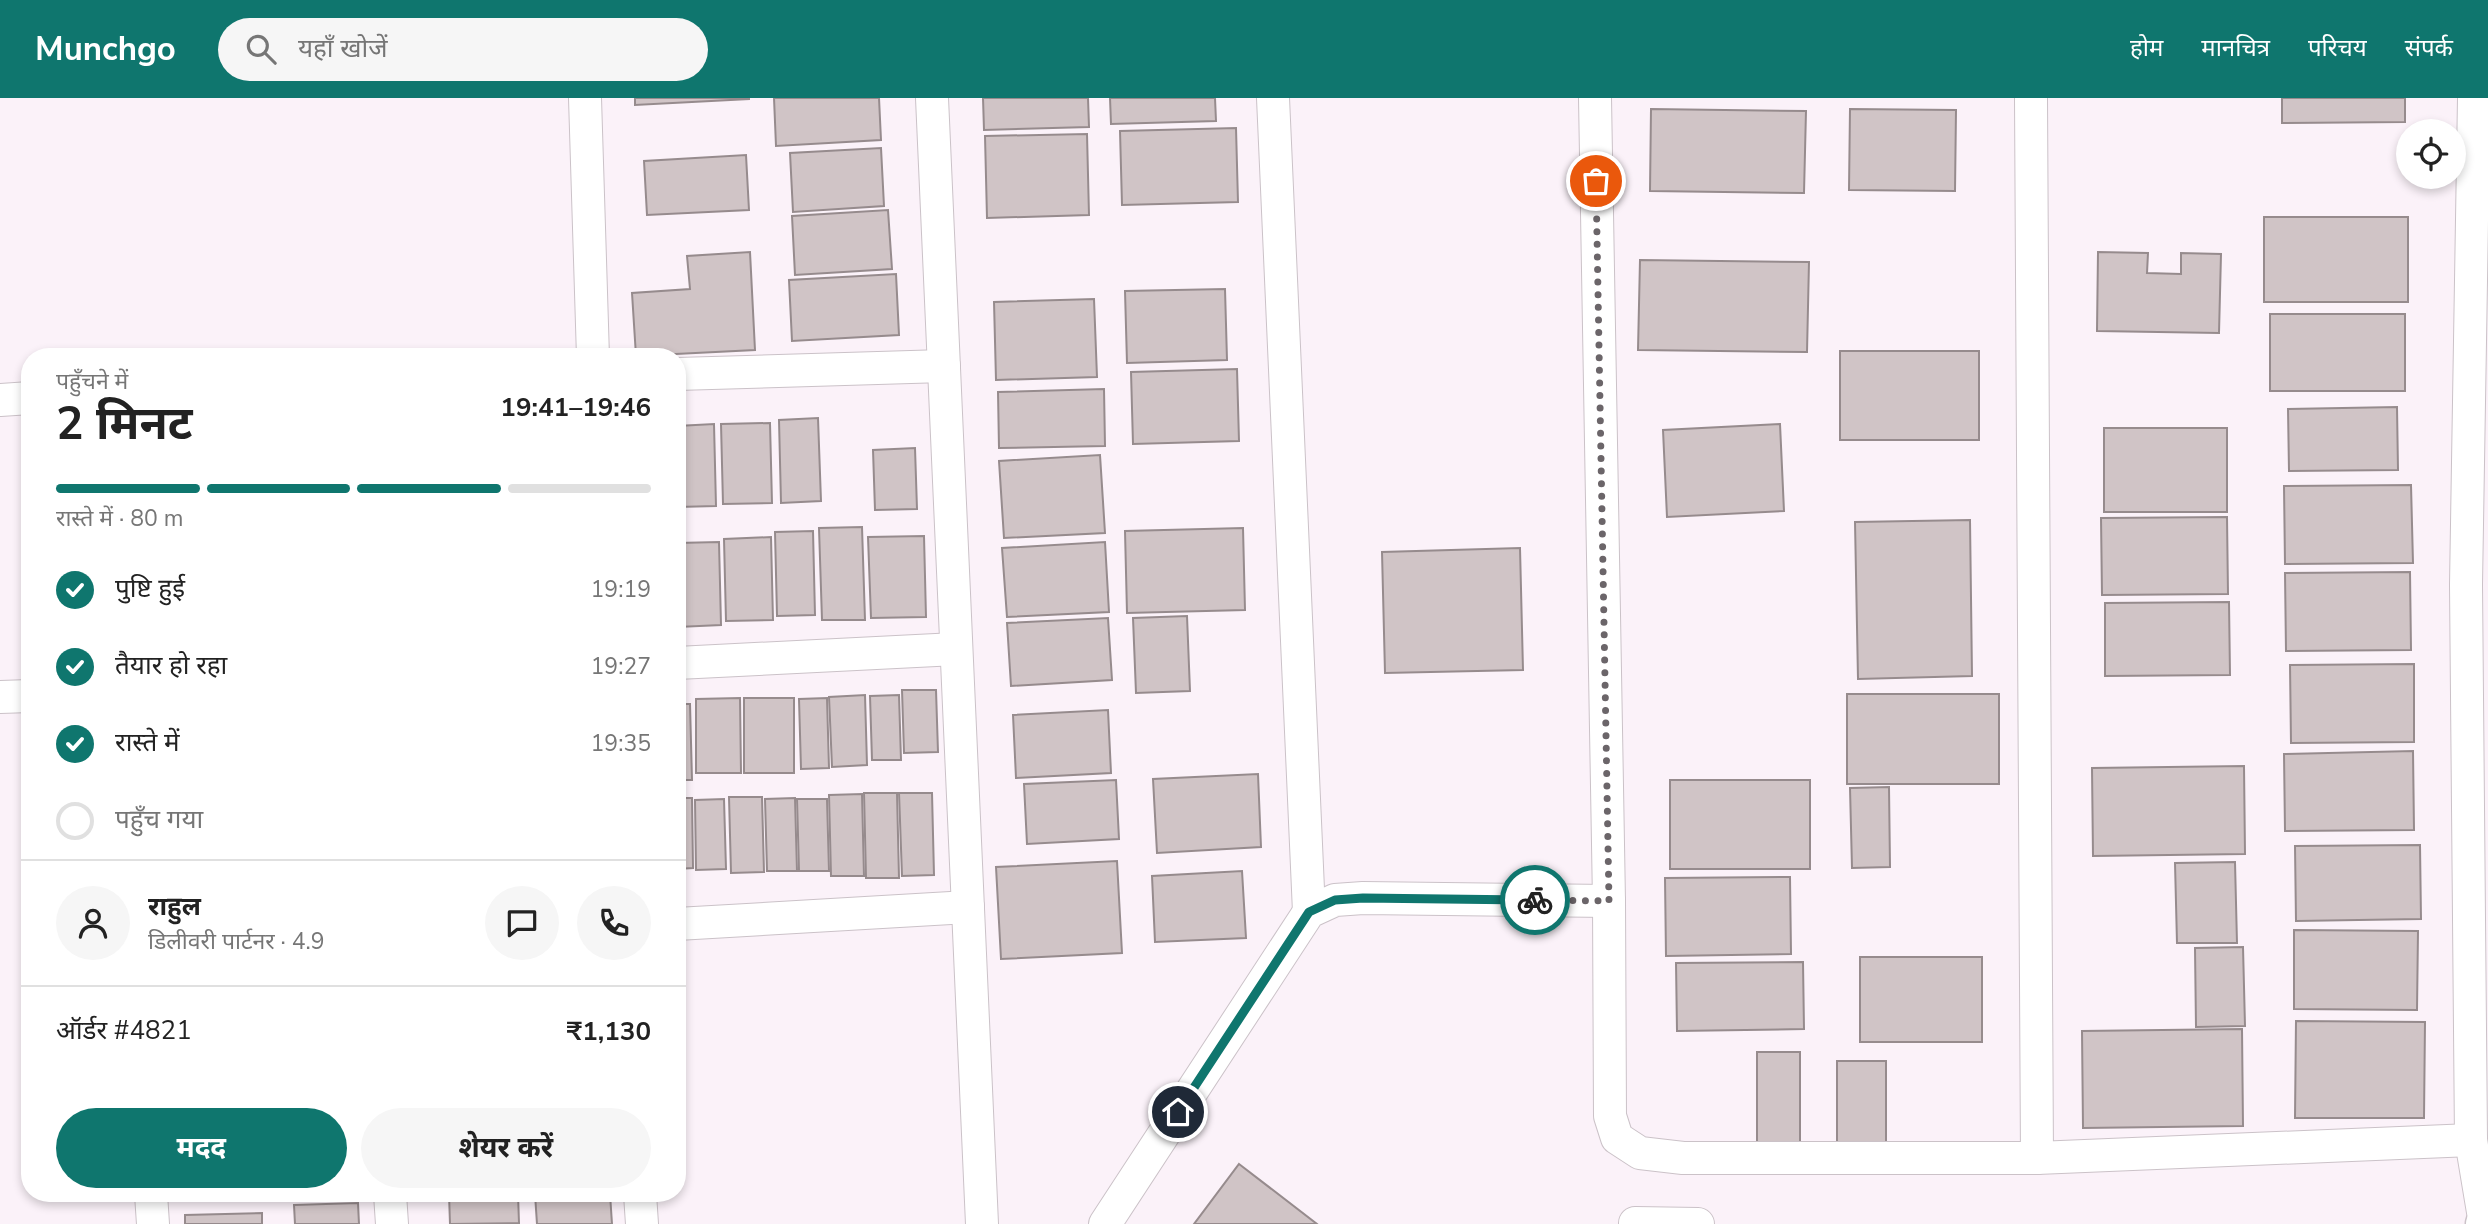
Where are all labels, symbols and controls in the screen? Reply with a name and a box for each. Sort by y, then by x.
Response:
search box [218,18,708,81]
text: Munchgo [35,27,176,72]
icon: search [242,30,280,68]
text: यहाँ खोजें [298,31,388,66]
text: होम [2130,32,2163,64]
text: मानचित्र [2201,32,2270,64]
text: परिचय [2308,32,2367,64]
text: संपर्क [2405,32,2453,64]
map controls [2396,119,2466,189]
button: locate [2396,119,2466,189]
pin [1566,151,1626,211]
icon: bag [1577,162,1615,200]
text: पहुँचने में [56,366,128,397]
text: 19:41–19:46 [500,390,651,425]
text: 2 मिनट [56,392,193,455]
text: रास्ते में · 80 m [56,503,183,534]
icon: check [56,571,94,609]
text: पुष्टि हुई [115,571,185,606]
text: 19:19 [591,574,651,605]
icon: check [56,648,94,686]
text: तैयार हो रहा [115,648,227,683]
text: 19:27 [591,651,651,682]
icon: check [56,725,94,763]
text: रास्ते में [115,725,180,760]
text: 19:35 [591,728,651,759]
text: पहुँच गया [115,802,203,837]
courier [1500,865,1570,935]
icon: bike [1516,881,1554,919]
button: person [56,886,130,960]
button: chat [485,886,559,960]
button: phone [577,886,651,960]
text: राहुल [148,889,201,924]
text: डिलीवरी पार्टनर · 4.9 [148,926,325,957]
text: ऑर्डर #4821 [56,1013,192,1048]
text: ₹1,130 [567,1014,651,1049]
pin [1148,1082,1208,1142]
icon: home [1159,1093,1197,1131]
button: मदद [56,1108,347,1188]
button: शेयर करें [361,1108,651,1188]

